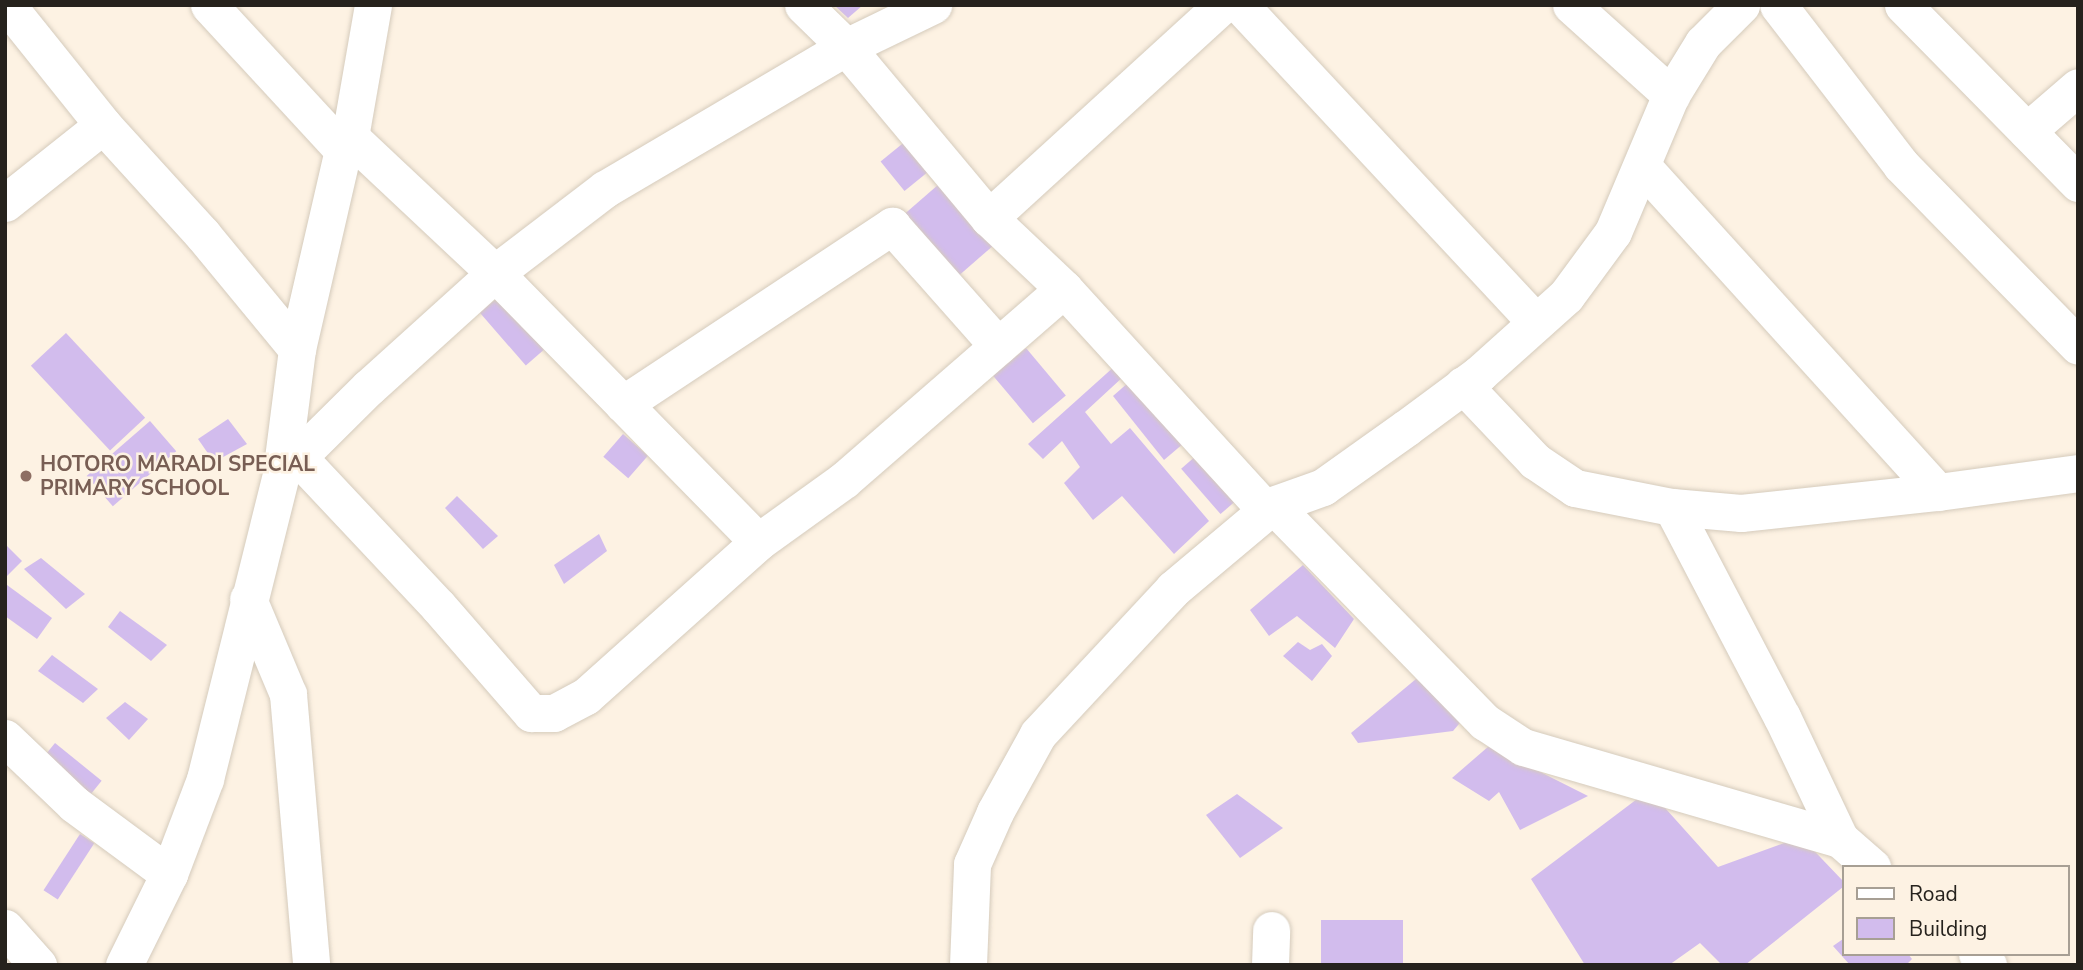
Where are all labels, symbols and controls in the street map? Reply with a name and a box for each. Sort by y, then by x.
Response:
place label: HOTORO MARADI SPECIAL PRIMARY SCHOOL [40,451,315,501]
marker: HOTORO MARADI SPECIAL PRIMARY SCHOOL [18,468,34,484]
legend [1842,865,2069,956]
text: Road [1909,880,1958,908]
text: Building [1909,915,1987,943]

